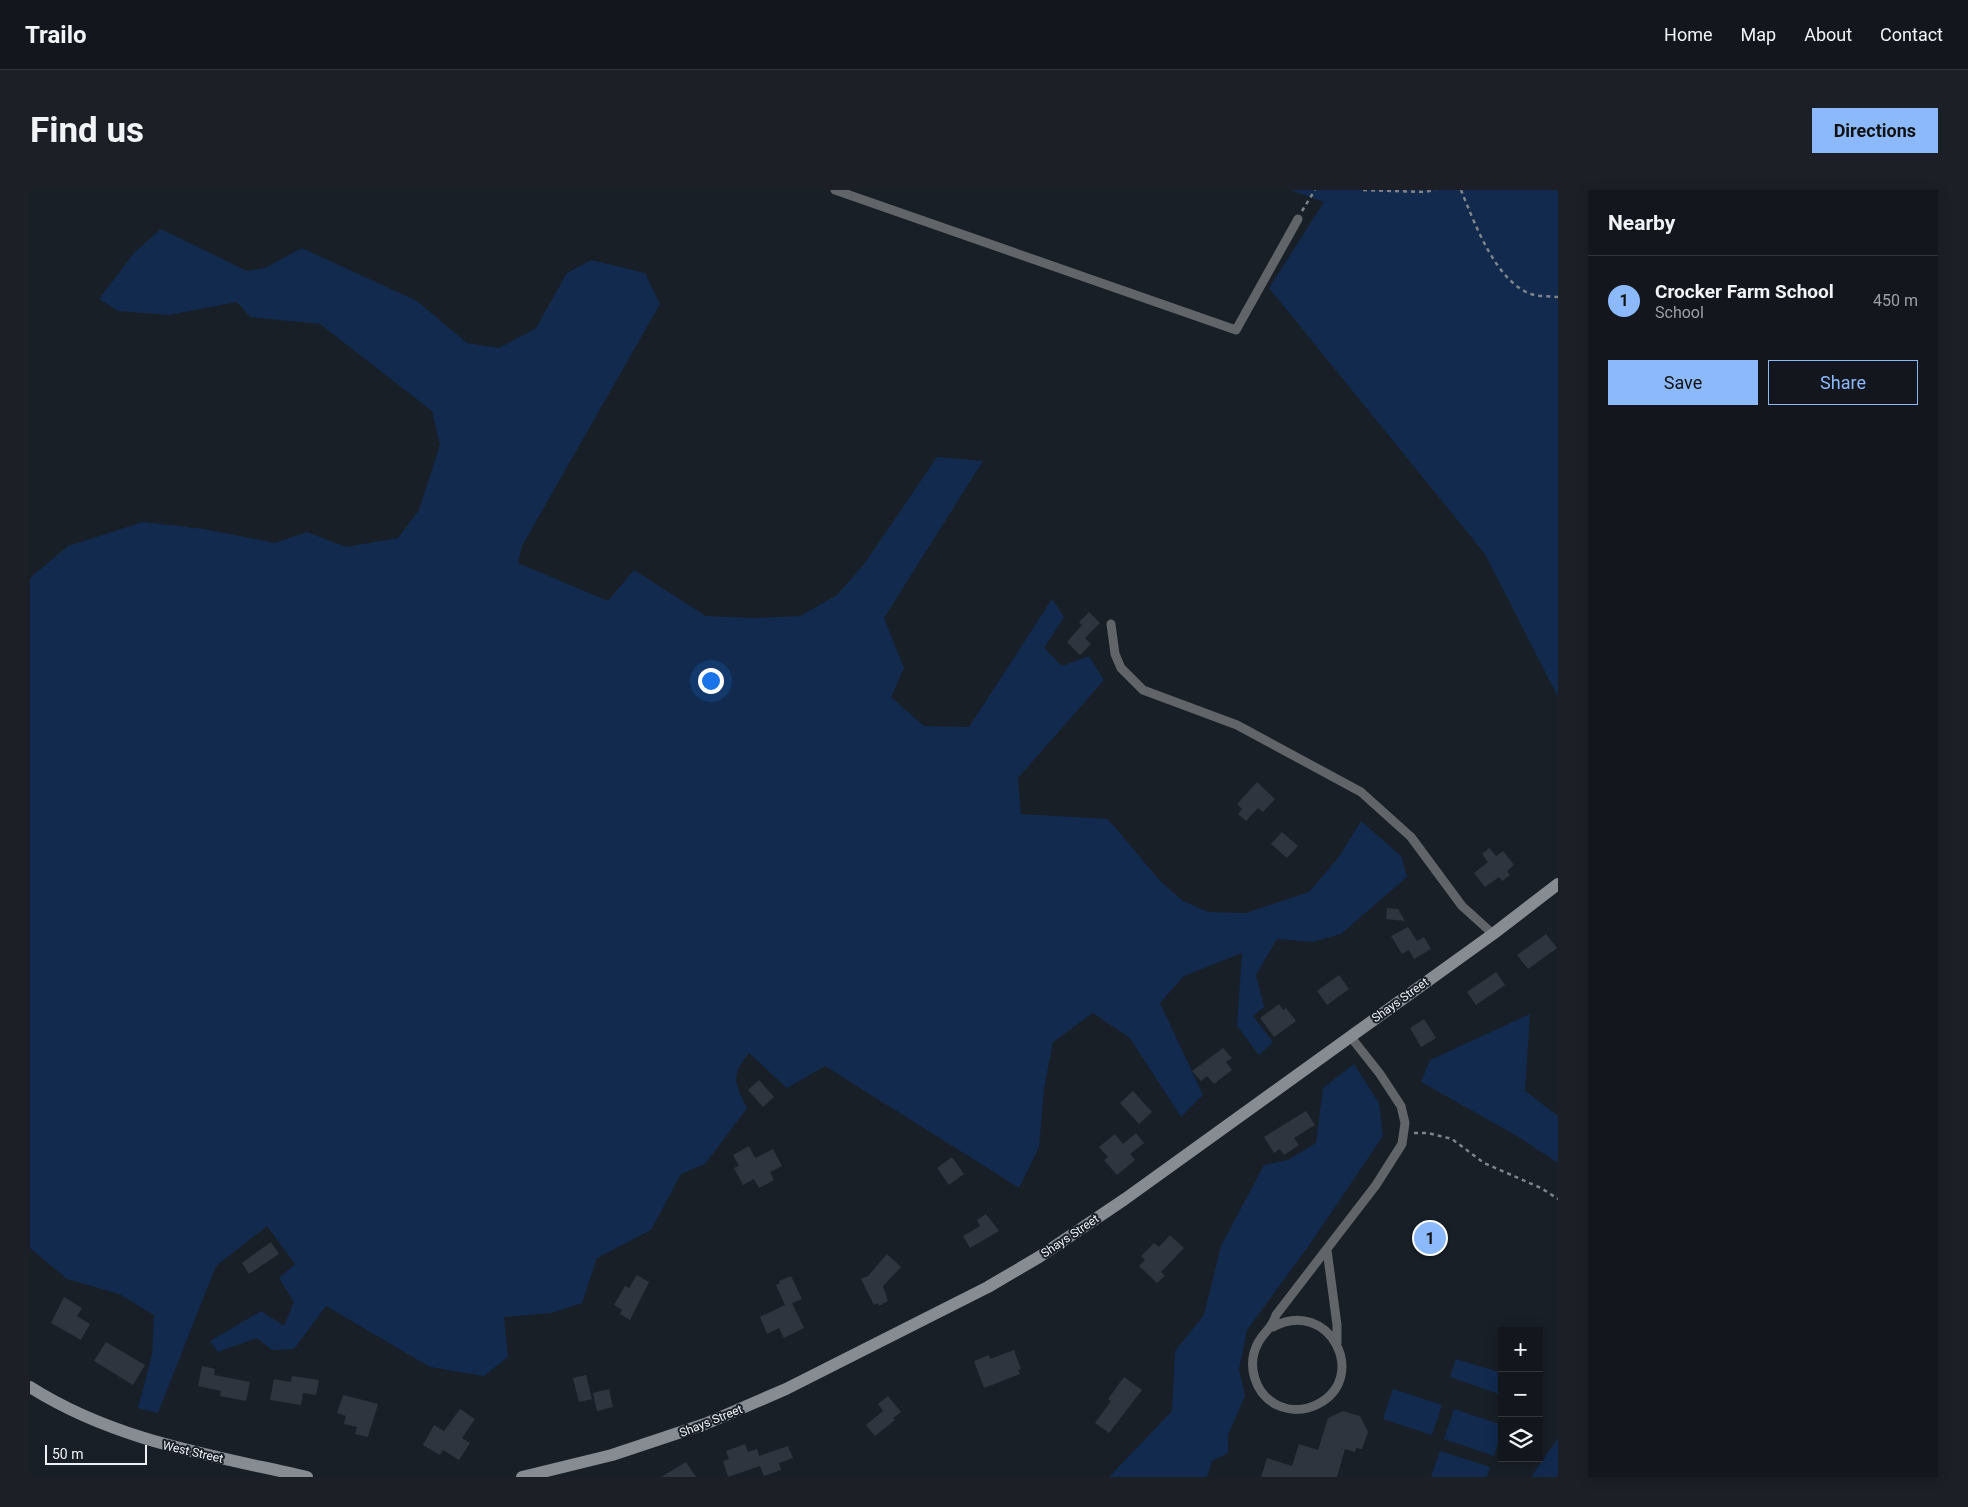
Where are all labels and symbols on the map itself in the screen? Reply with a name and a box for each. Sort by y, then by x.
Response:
your location [698,668,724,694]
street label: Shays Street [1369,975,1431,1025]
street label: Shays Street [1038,1212,1102,1260]
pin: 1 [1414,1219,1446,1257]
street label: Shays Street [677,1402,745,1440]
street label: West Street [161,1438,225,1466]
scale bar [45,1442,148,1465]

